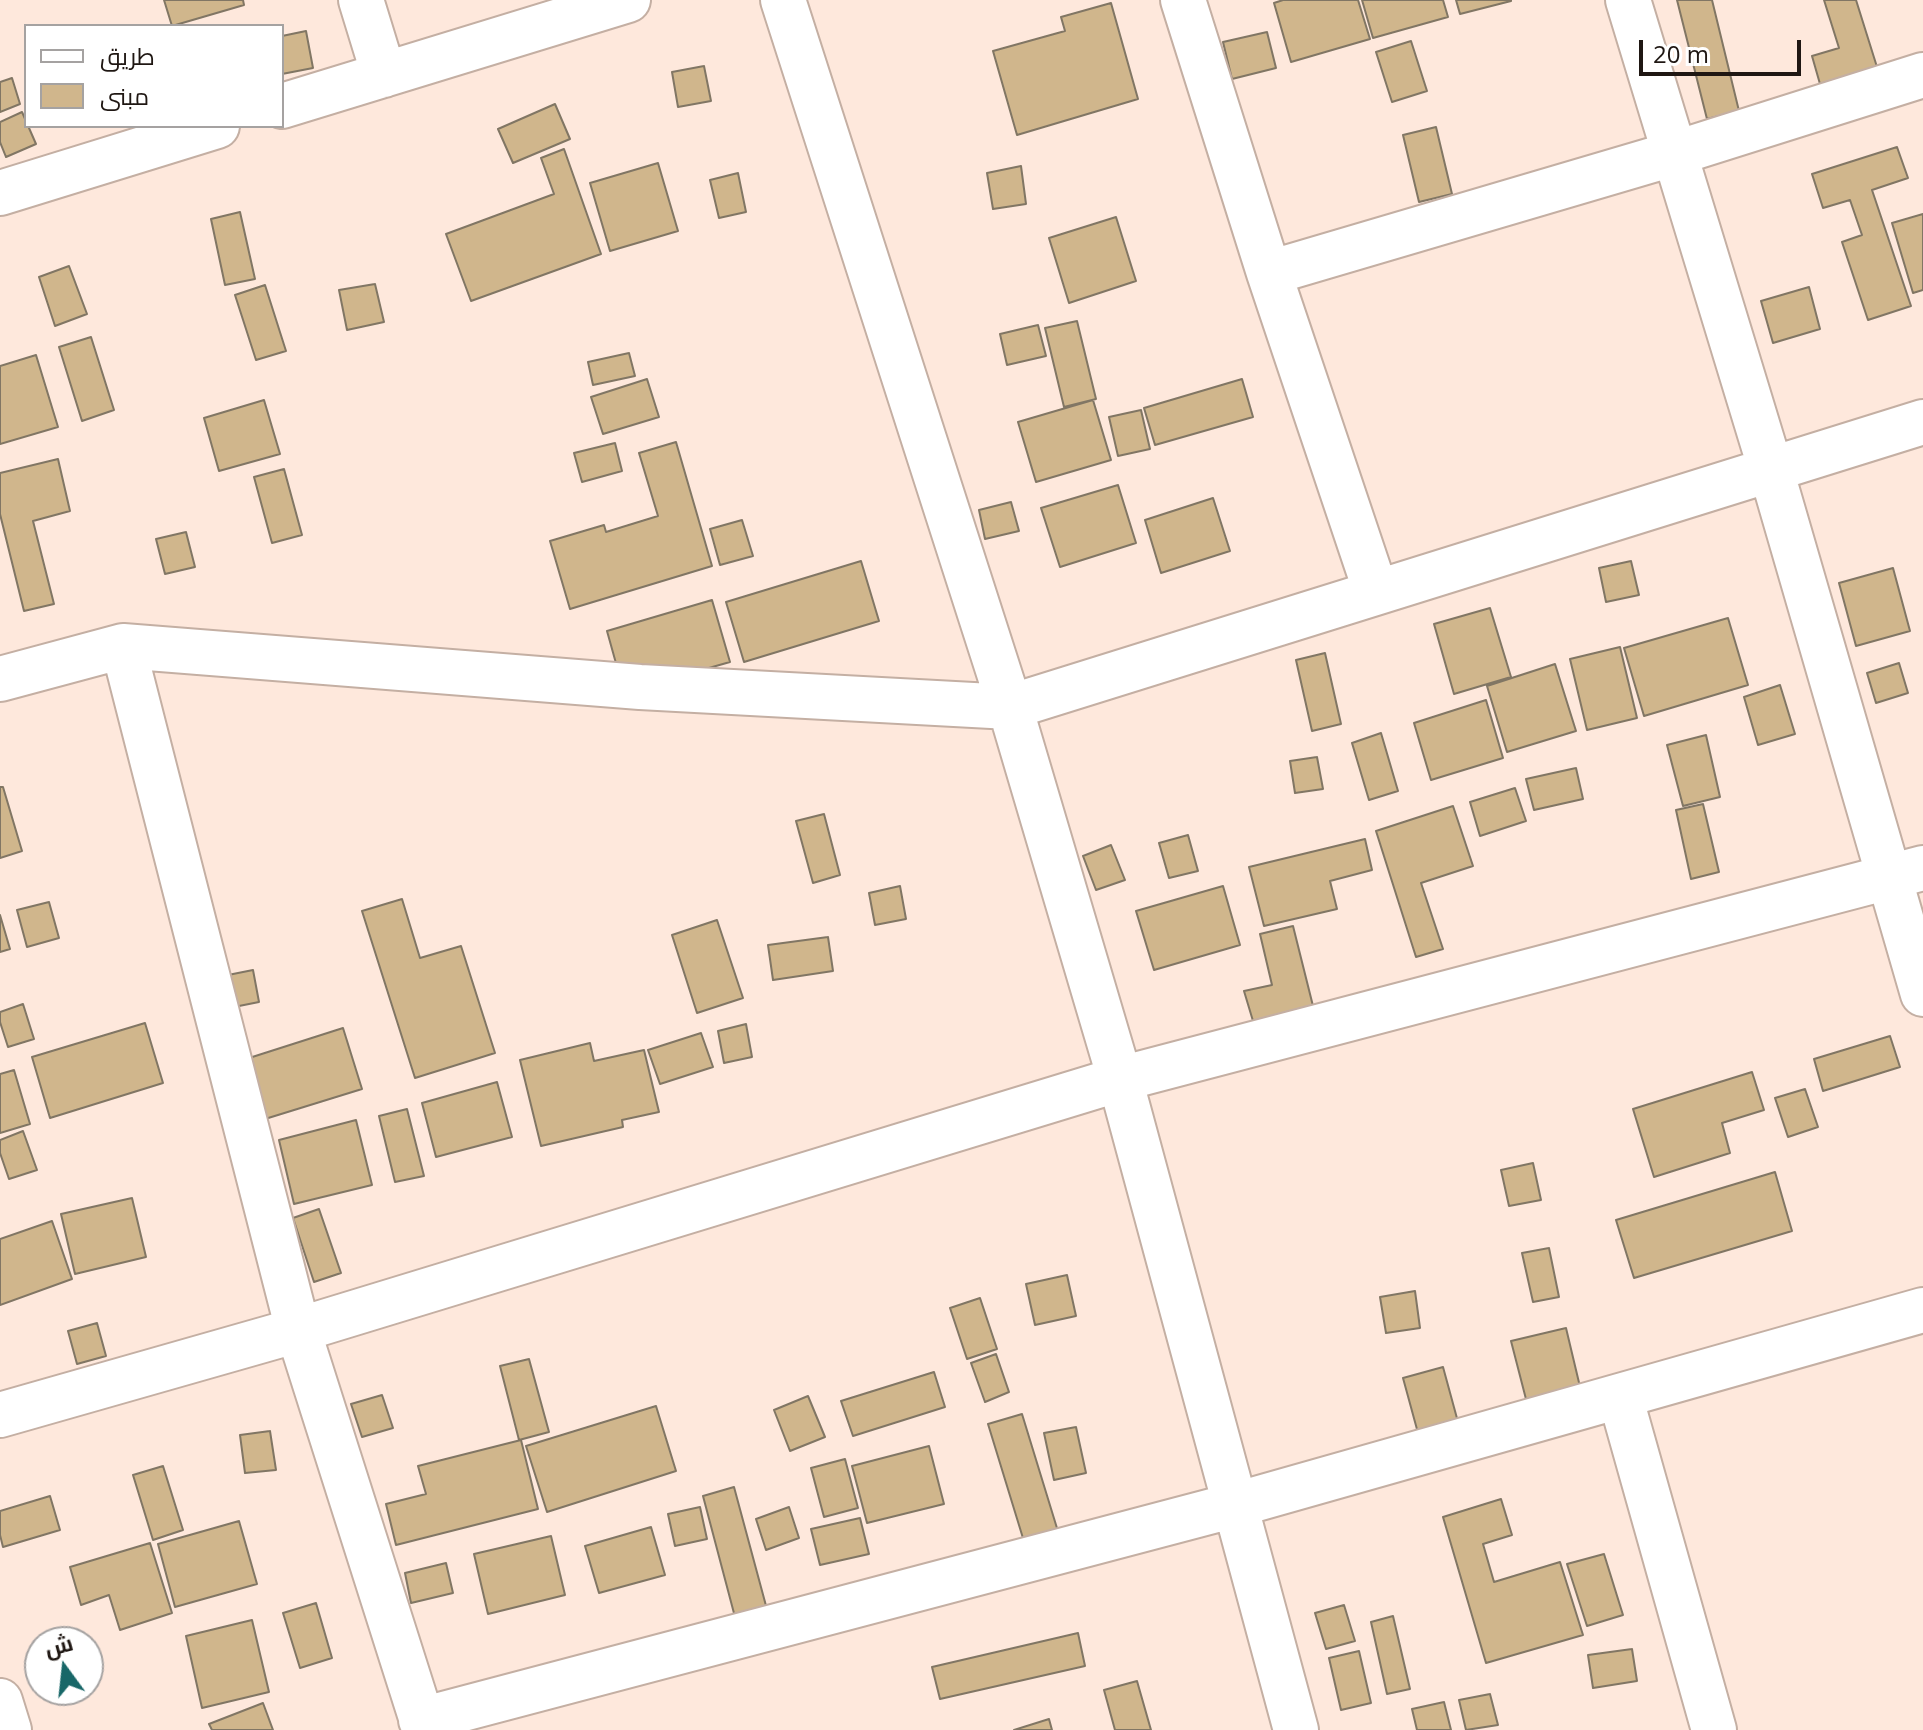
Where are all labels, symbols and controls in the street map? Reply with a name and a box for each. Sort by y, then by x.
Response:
legend [24,24,284,128]
scale bar [1643,24,1805,74]
text: 20 m [1653,37,1709,70]
text: طريق [100,39,155,72]
text: مبنى [100,79,149,112]
north arrow [24,1626,104,1706]
text: ش [41,1627,76,1663]

